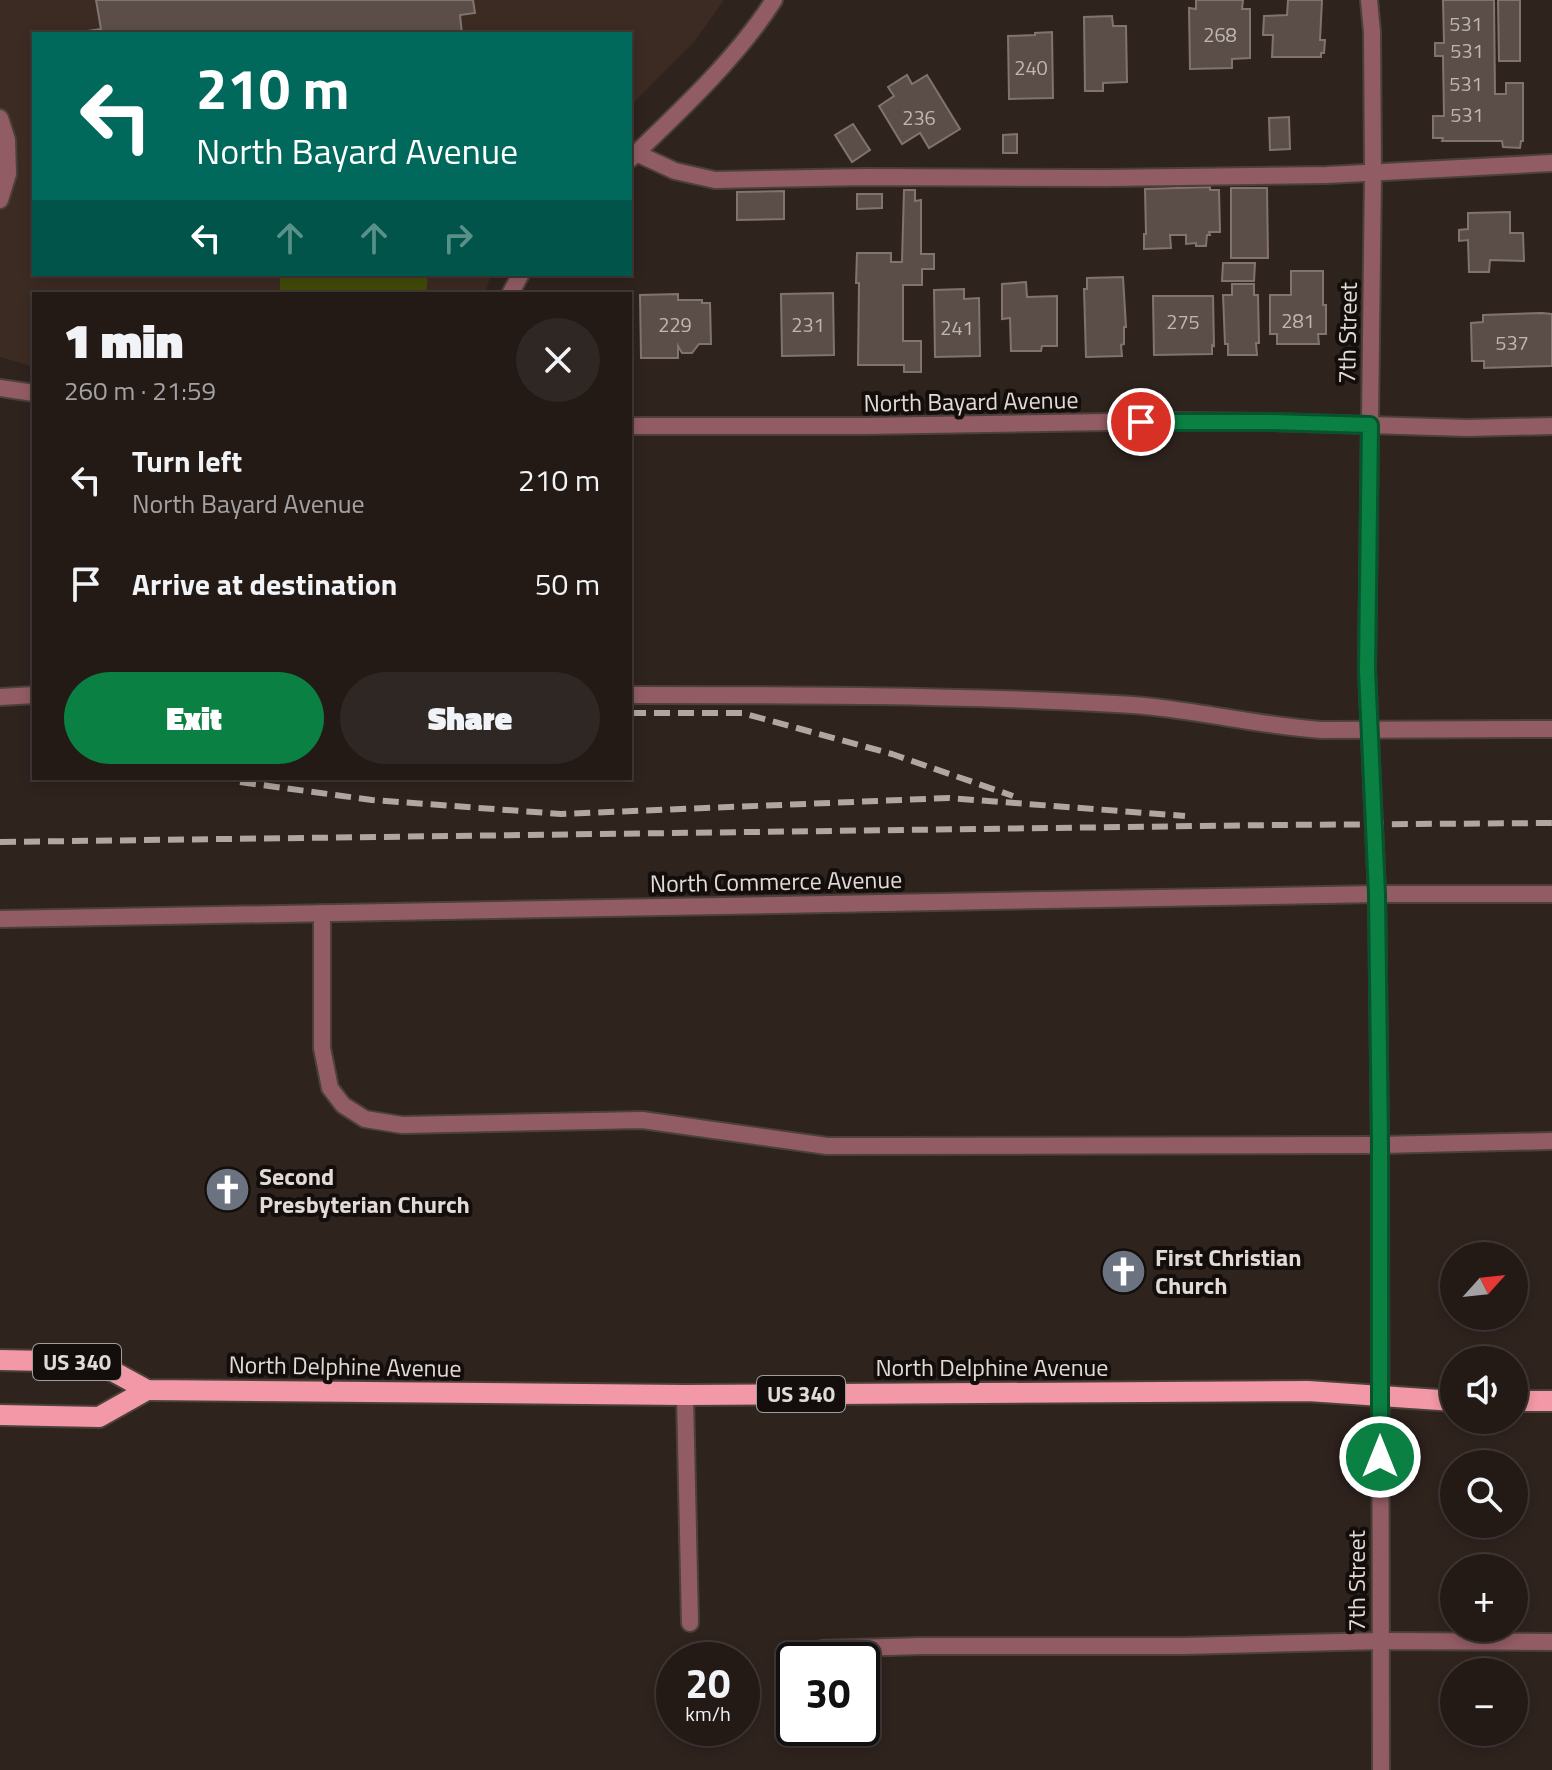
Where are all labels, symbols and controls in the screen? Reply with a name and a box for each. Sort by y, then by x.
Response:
house number: 531 [1449,8,1483,39]
house number: 268 [1203,19,1237,50]
house number: 531 [1450,35,1484,66]
text: 210 m [196,46,349,131]
house number: 240 [1014,52,1048,83]
icon: left [64,64,168,168]
house number: 531 [1449,68,1483,99]
house number: 531 [1450,99,1484,130]
house number: 236 [902,102,936,133]
text: North Bayard Avenue [196,123,518,178]
icon: left [184,216,228,260]
icon: ahead [268,216,312,260]
icon: ahead [352,216,396,260]
icon: right [436,216,480,260]
street label: 7th Street [1328,281,1366,384]
text: 1 min [64,304,183,377]
house number: 281 [1281,305,1315,336]
house number: 275 [1166,306,1200,337]
house number: 229 [658,309,692,340]
house number: 231 [791,309,825,340]
house number: 241 [940,312,974,343]
button: close [516,318,600,402]
house number: 537 [1495,327,1529,358]
text: 260 m · 21:59 [64,371,216,410]
street label: North Bayard Avenue [863,381,1079,421]
pin [1107,388,1175,456]
icon: arrive [1119,400,1163,444]
text: Turn left [132,438,242,484]
text: 210 m [518,457,600,503]
icon: left [64,458,108,502]
text: North Bayard Avenue [132,484,365,523]
text: Arrive at destination [132,561,397,607]
text: 50 m [535,561,600,607]
icon: arrive [64,562,108,606]
button: Exit [64,672,324,764]
button: Share [340,672,600,764]
street label: North Commerce Avenue [650,861,902,901]
place label: Second Presbyterian Church [259,1158,470,1222]
church icon: Second Presbyterian Church [204,1166,252,1214]
place label: First Christian Church [1155,1239,1301,1303]
north arrow [1440,1242,1528,1330]
map controls [1440,1242,1528,1746]
church icon: First Christian Church [1100,1247,1148,1295]
road number: US 340 [33,1344,121,1380]
street label: North Delphine Avenue [228,1346,462,1386]
button: sound [1440,1346,1528,1434]
street label: North Delphine Avenue [876,1349,1108,1385]
road number: US 340 [757,1376,845,1412]
position arrow [1338,1415,1422,1499]
button: search [1440,1450,1528,1538]
street label: 7th Street [1338,1529,1374,1632]
button: + [1440,1554,1528,1642]
speed limit sign: 30 [776,1642,880,1746]
text: 20 [686,1653,730,1714]
button: − [1440,1658,1528,1746]
text: km/h [685,1698,731,1729]

